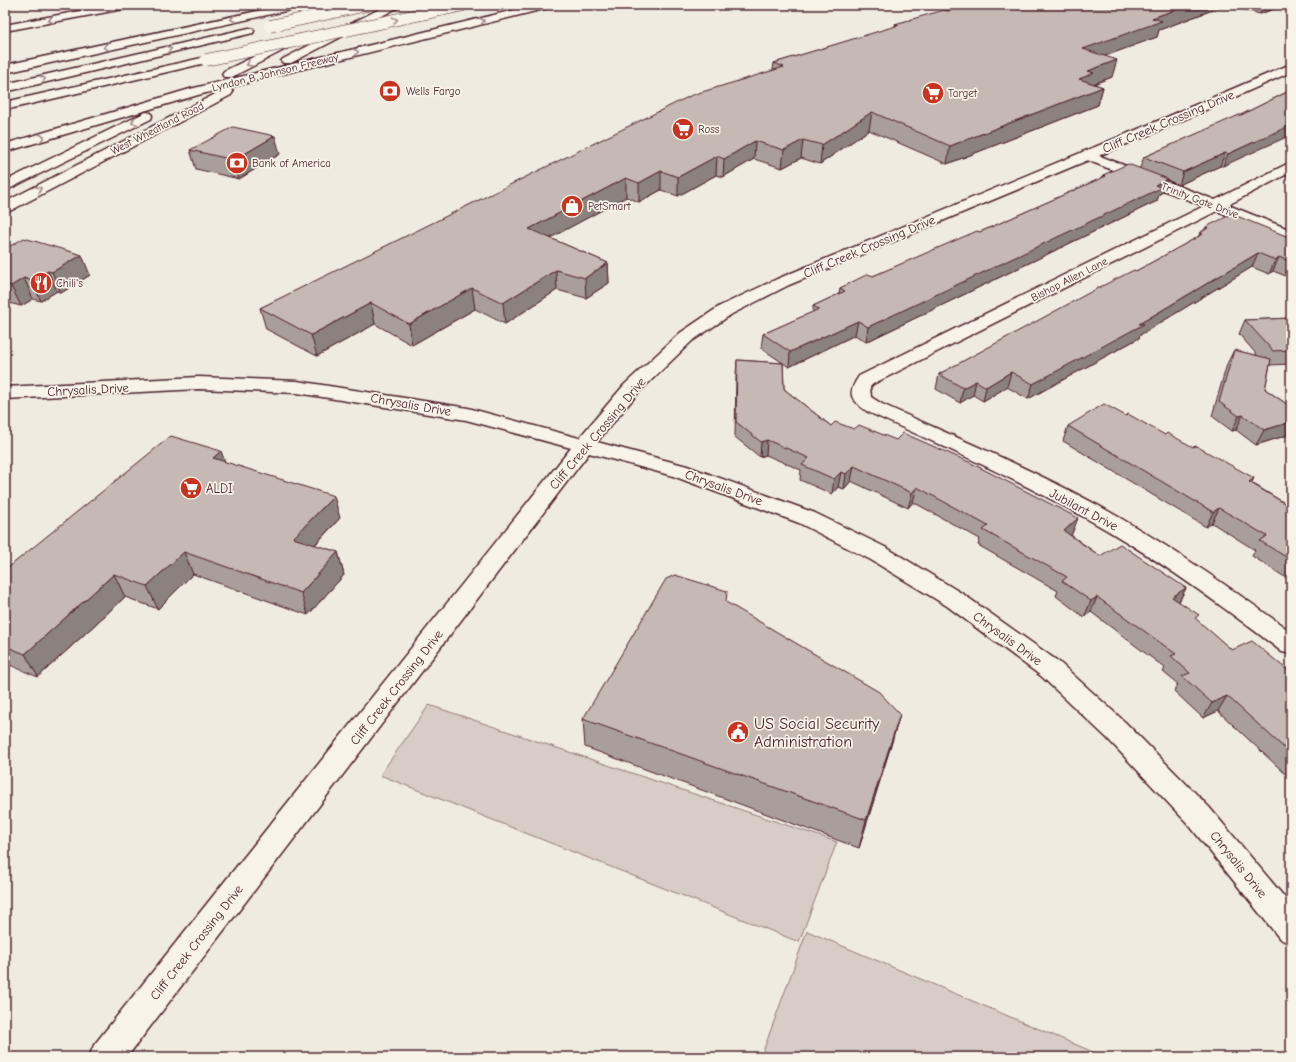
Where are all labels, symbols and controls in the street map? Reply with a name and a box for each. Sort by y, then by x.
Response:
one-way arrow [48,15,54,23]
one-way arrow [230,15,237,23]
one-way arrow [392,16,398,24]
one-way arrow [479,17,486,26]
one-way arrow [103,42,109,50]
one-way arrow [166,46,173,54]
one-way arrow [352,48,359,57]
street label: Lyndon B Johnson Freeway [211,50,340,94]
one-way arrow [246,59,253,66]
one-way arrow [40,75,46,83]
bank icon: Wells Fargo [377,78,403,104]
supermarket icon: Target [920,80,946,106]
place label: Wells Fargo [406,85,461,98]
place label: Target [948,87,978,100]
street label: Cliff Creek Crossing Drive [1100,87,1237,156]
street label: West Wheatland Road [108,99,206,158]
supermarket icon: Ross [670,116,696,142]
one-way arrow [131,117,138,125]
place label: Ross [698,123,720,136]
one-way arrow [39,133,46,142]
bank icon: Bank of America [224,150,250,176]
place label: Bank of America [252,157,331,170]
street label: Trinity Gate Drive [1159,180,1241,221]
one-way arrow [35,187,43,194]
shop icon: PetSmart [559,193,585,219]
place label: PetSmart [588,200,632,213]
street label: Cliff Creek Crossing Drive [801,212,938,281]
street label: Bishop Allen Lane [1029,254,1110,304]
restaurant icon: Chili's [28,270,54,296]
place label: Chili's [56,277,83,290]
street label: Cliff Creek Crossing Drive [546,374,649,492]
street label: Chrysalis Drive [47,380,130,399]
street label: Chrysalis Drive [369,390,453,419]
street label: Chrysalis Drive [683,466,765,509]
supermarket icon: ALDI [178,475,204,501]
place label: ALDI [206,481,233,496]
street label: Jubilant Drive [1047,485,1121,534]
street label: Chrysalis Drive [970,608,1045,669]
street label: Cliff Creek Crossing Drive [347,626,446,748]
place label: US Social Security Administration [754,715,880,751]
public building icon: US Social Security Administration [725,719,751,745]
street label: Chrysalis Drive [1207,828,1270,901]
street label: Cliff Creek Crossing Drive [147,881,246,1003]

